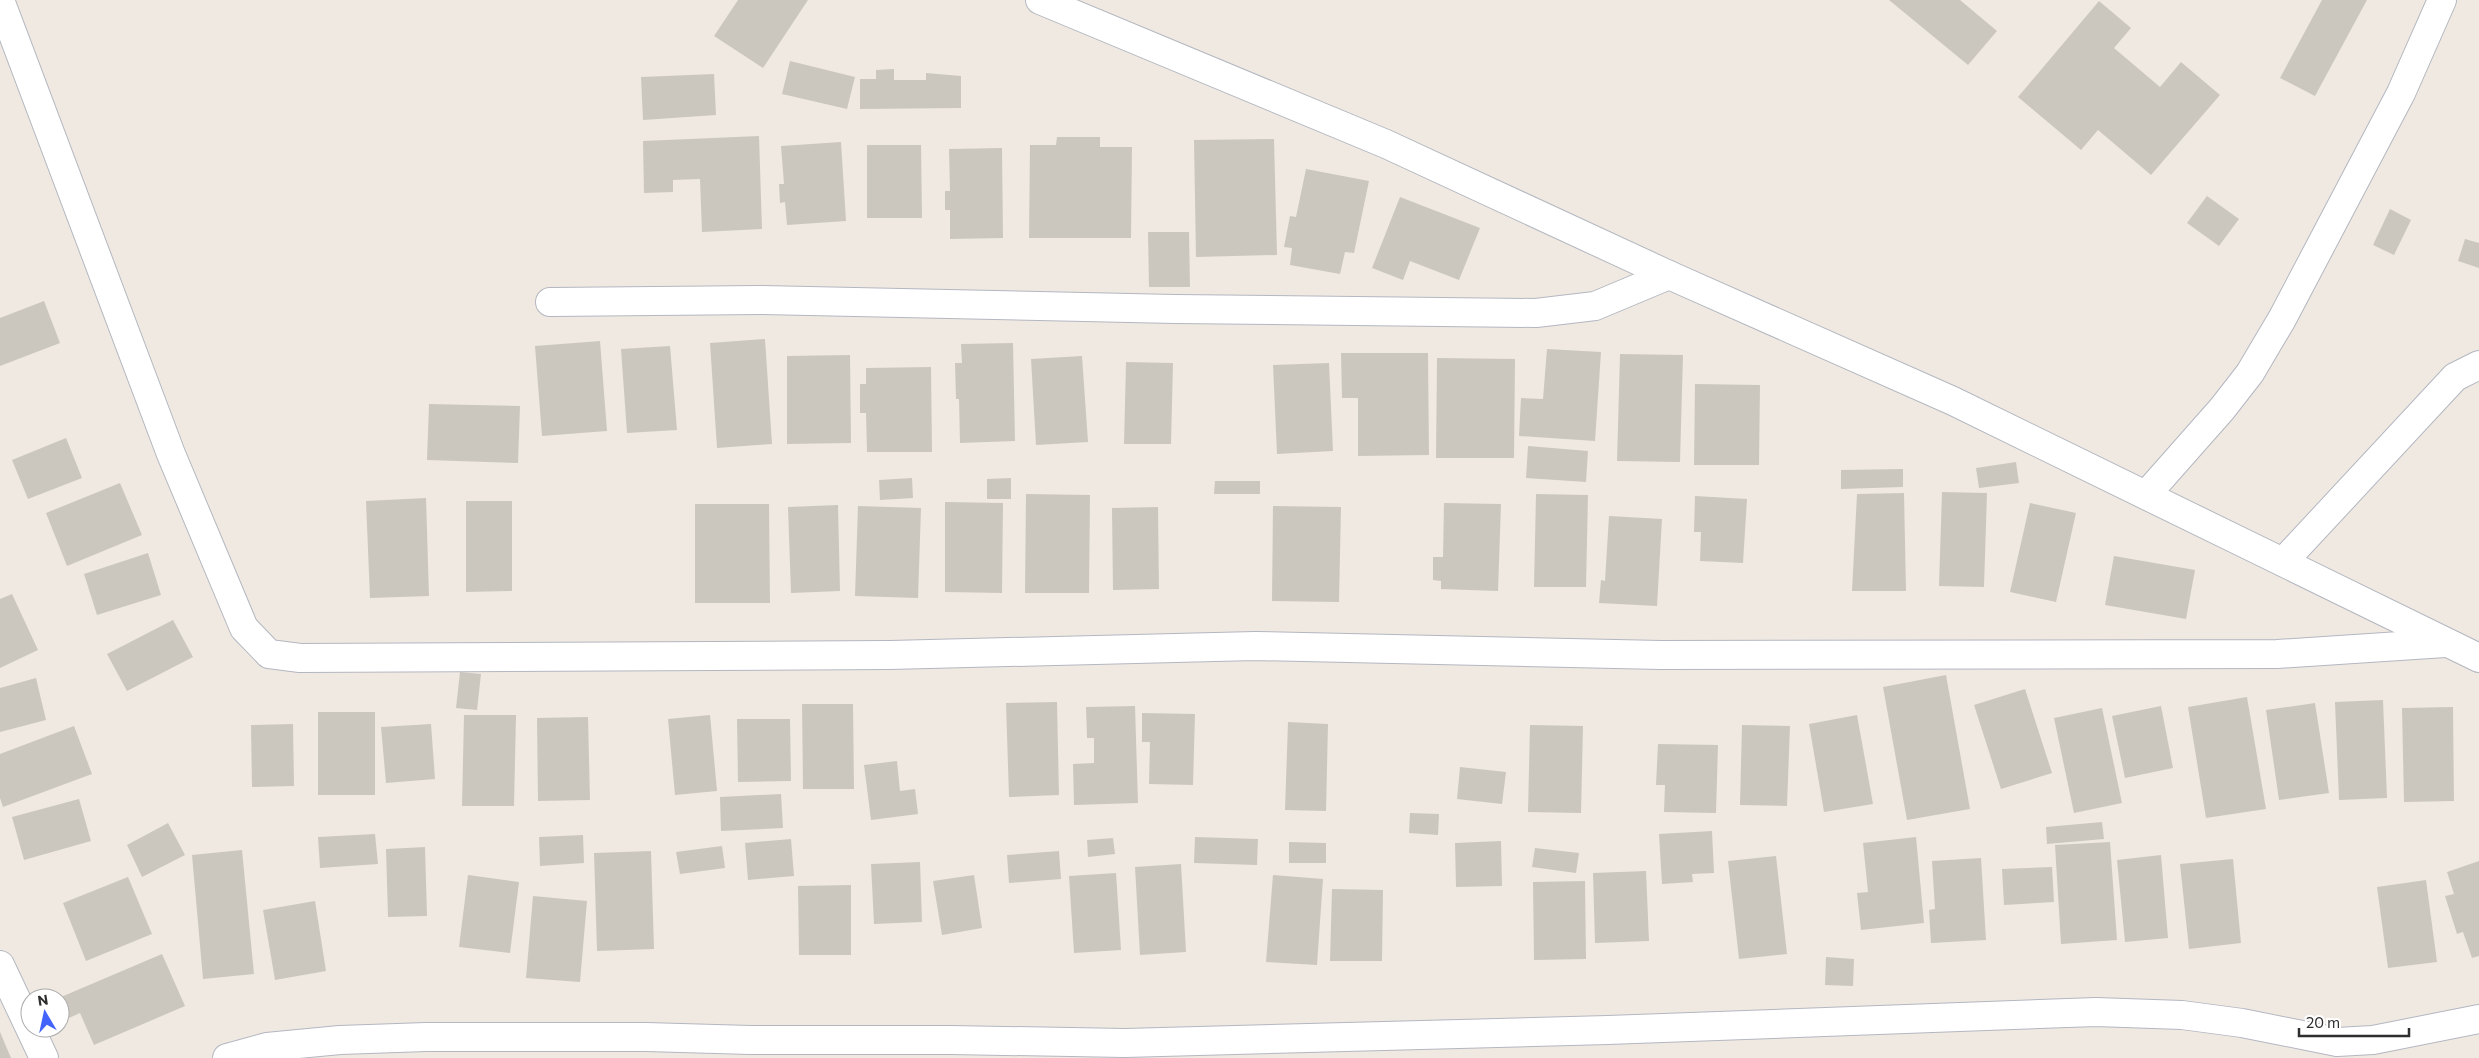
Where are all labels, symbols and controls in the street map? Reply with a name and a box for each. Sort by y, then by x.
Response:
north arrow [20,988,70,1038]
text: N [36,990,49,1009]
scale bar [2299,1006,2409,1038]
text: 20 m [2306,1013,2340,1031]

